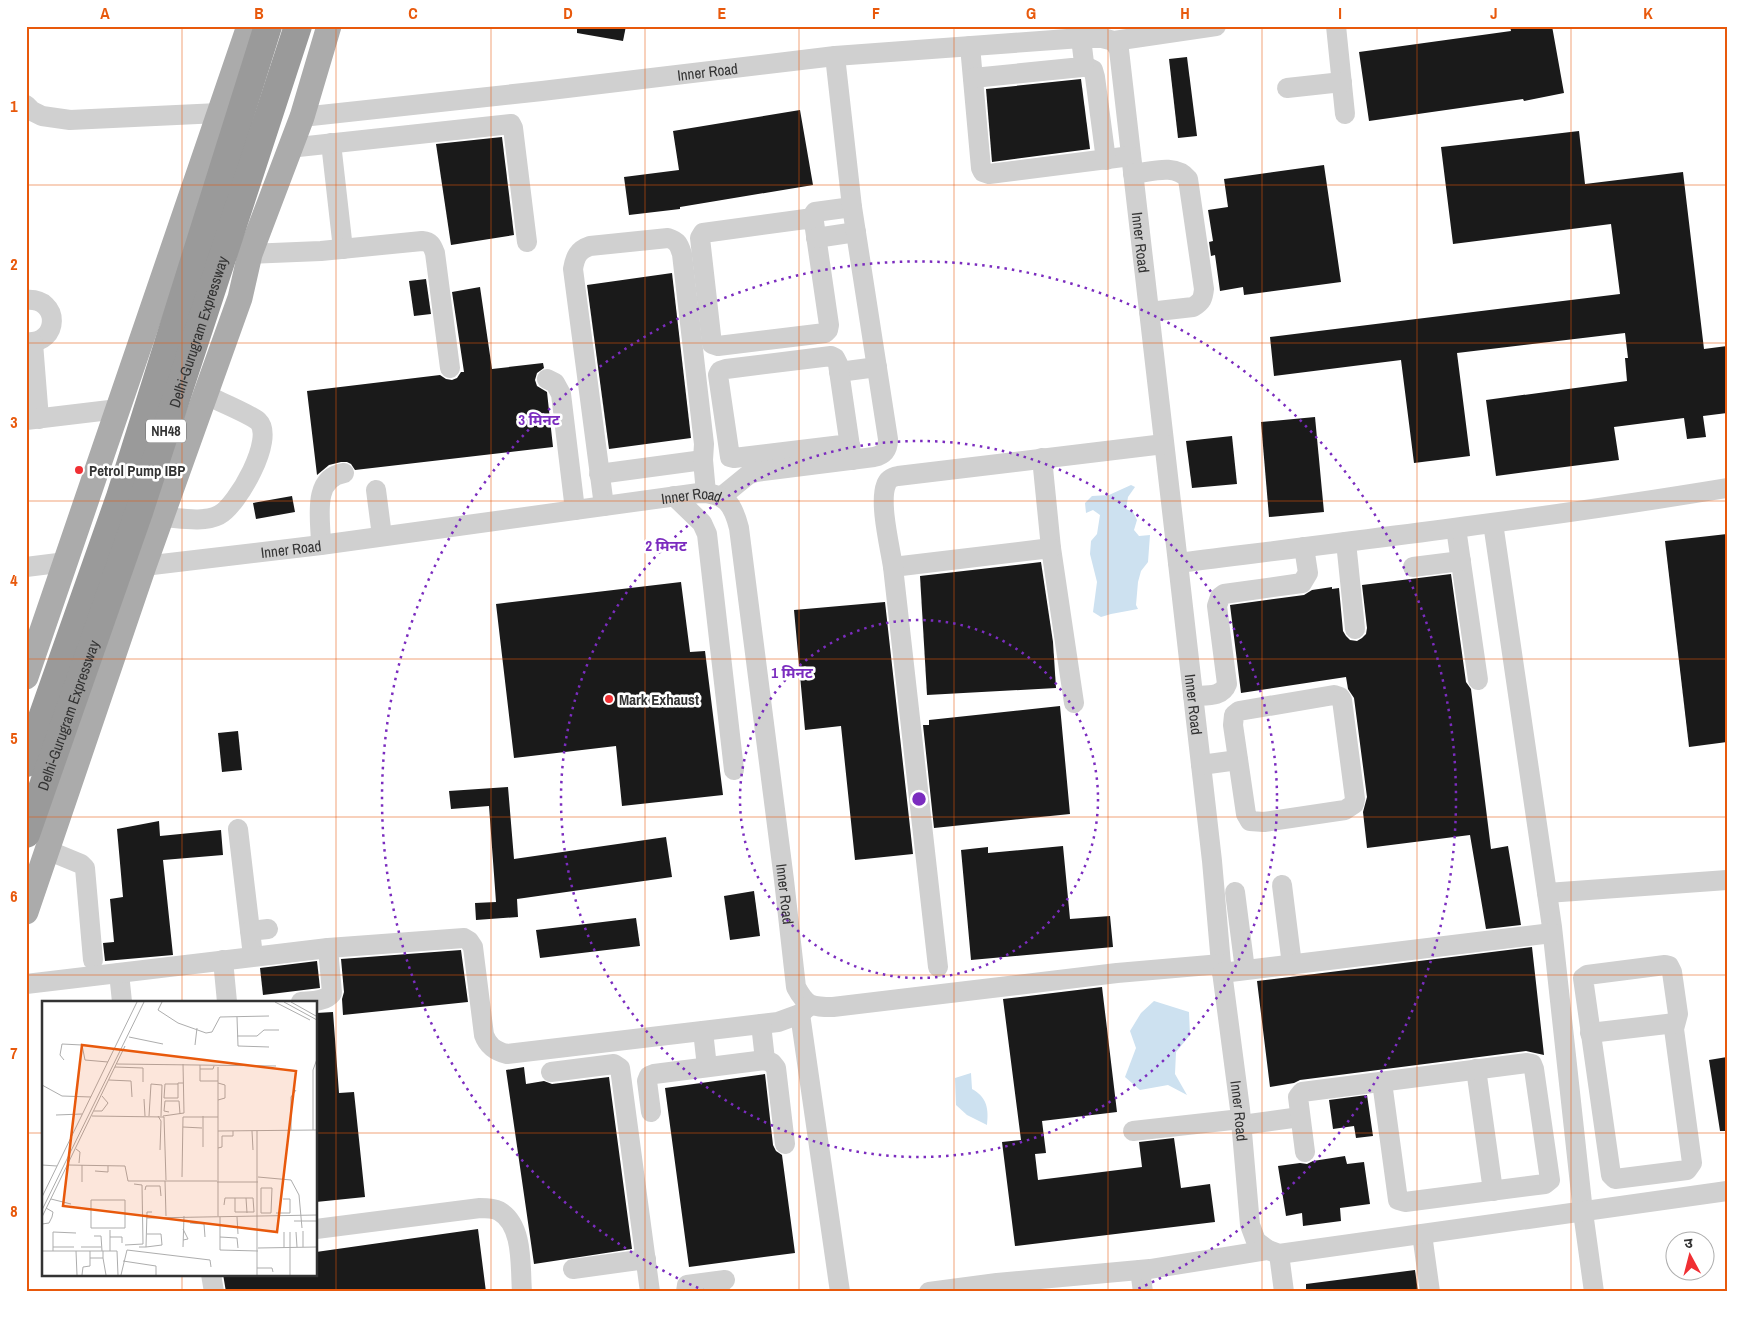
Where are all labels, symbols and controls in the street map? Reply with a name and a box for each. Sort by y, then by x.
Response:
text: A [100,2,110,24]
text: B [254,2,264,24]
text: C [408,2,418,24]
text: D [563,2,573,24]
text: E [718,2,727,24]
text: F [872,2,880,24]
text: G [1026,2,1036,24]
text: H [1180,2,1190,24]
text: I [1338,2,1342,24]
text: J [1490,2,1498,24]
text: K [1643,2,1653,24]
street label: Inner Road [676,57,739,85]
text: 1 [10,95,18,117]
street label: Inner Road [1127,211,1155,274]
street label: Delhi-Gurugram Expressway [163,252,233,410]
text: 2 [10,253,18,275]
text: 3 मिनट [518,409,561,430]
text: 3 [10,411,18,433]
road number: NH48 [146,420,186,442]
place label: Petrol Pump IBP [89,460,185,481]
marker: Petrol Pump IBP [73,464,85,476]
street label: Inner Road [660,482,725,509]
street label: Inner Road [259,535,322,563]
text: 2 मिनट [645,535,688,556]
text: 4 [10,569,18,591]
street label: Delhi-Gurugram Expressway [32,636,104,793]
text: 1 मिनट [771,662,814,683]
street label: Inner Road [1180,673,1208,736]
place label: Mark Exhaust [619,689,699,710]
marker: Mark Exhaust [603,693,615,705]
text: 5 [10,727,18,749]
centre of rings [910,790,928,808]
street label: Inner Road [771,862,799,925]
text: 6 [10,885,18,907]
inset map [42,1001,318,1276]
text: 7 [10,1042,18,1064]
street label: Inner Road [1226,1079,1253,1142]
text: 8 [10,1200,18,1222]
north arrow [1666,1230,1716,1280]
text: उ [1683,1234,1694,1253]

